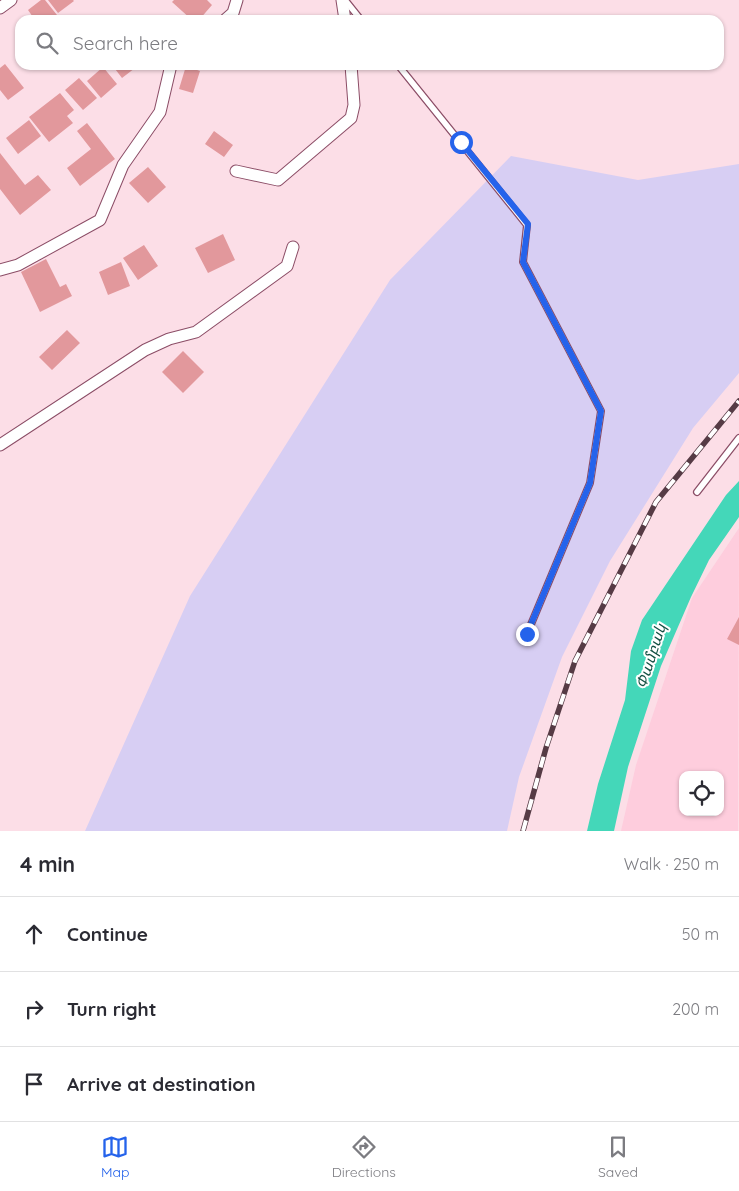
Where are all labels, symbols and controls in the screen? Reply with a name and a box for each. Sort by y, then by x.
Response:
search box [15,15,724,70]
icon: search [33,29,61,57]
text: Search here [73,31,178,55]
route start [450,131,473,154]
water label: Փամբակ [631,620,670,690]
route end [516,623,539,646]
map controls [679,771,724,816]
button: locate [679,771,724,816]
text: 4 min [20,851,75,877]
text: Walk · 250 m [624,854,719,874]
icon: ahead [20,920,48,948]
text: Continue [67,922,148,946]
text: 50 m [682,924,719,944]
icon: right [20,995,48,1023]
text: Turn right [67,997,156,1021]
text: 200 m [672,999,719,1019]
icon: arrive [20,1070,48,1098]
text: Arrive at destination [67,1072,256,1096]
tab: Map [101,1133,130,1181]
tab: Directions [332,1133,396,1181]
tab: Saved [598,1133,638,1181]

